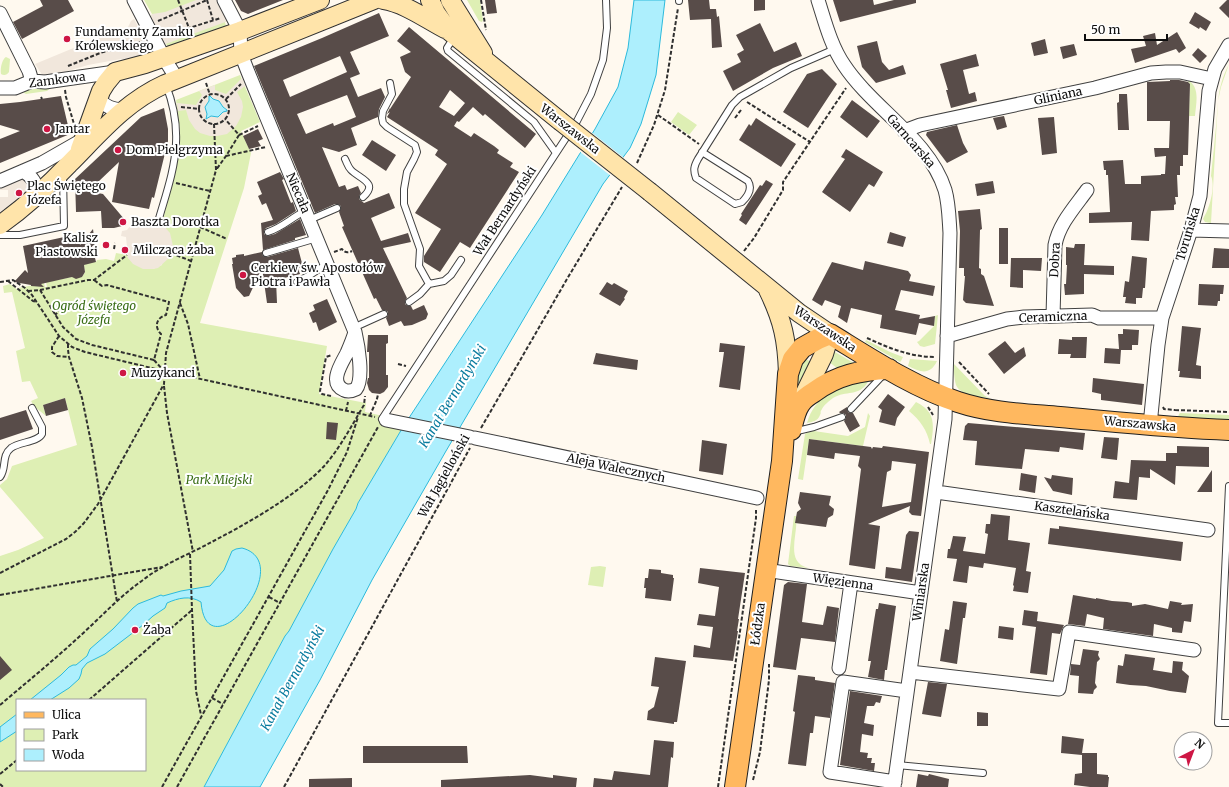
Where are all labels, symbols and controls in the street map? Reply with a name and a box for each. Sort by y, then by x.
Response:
scale bar [1085,16,1167,42]
text: 50 m [1091,22,1120,37]
place label: Fundamenty Zamku Królewskiego [75,24,194,53]
marker: Fundamenty Zamku Królewskiego [62,34,72,44]
street label: Zamkowa [28,69,87,90]
street label: Gliniana [1032,83,1084,108]
street label: Warszawska [536,100,604,157]
street label: Garncarska [884,111,939,171]
place label: Jantar [54,121,90,136]
marker: Jantar [42,124,52,134]
place label: Dom Pielgrzyma [126,142,224,157]
marker: Dom Pielgrzyma [113,145,123,155]
street label: Wał Bernardyński [469,163,539,259]
street label: Niecała [283,170,314,216]
place label: Plac Świętego Józefa [26,178,106,207]
marker: Plac Świętego Józefa [14,188,24,198]
street label: Toruńska [1172,205,1203,263]
place label: Baszta Dorotka [131,214,220,229]
marker: Baszta Dorotka [118,217,128,227]
place label: Kalisz Piastowski [35,230,98,259]
marker: Kalisz Piastowski [101,240,111,250]
street label: Dobra [1046,241,1063,278]
place label: Milcząca żaba [133,242,215,257]
marker: Milcząca żaba [120,245,130,255]
place label: Cerkiew św. Apostołów Piotra i Pawła [251,260,384,289]
marker: Cerkiew św. Apostołów Piotra i Pawła [238,270,248,280]
park label: Ogród świętego Józefa [52,298,136,327]
street label: Warszawska [790,302,860,355]
street label: Ceramiczna [1019,308,1088,325]
water label: Kanał Bernardyński [414,341,490,452]
place label: Muzykanci [131,365,195,380]
marker: Muzykanci [118,368,128,378]
street label: Warszawska [1102,413,1177,434]
street label: Wał Jagielloński [414,432,473,521]
street label: Aleja Walecznych [564,450,667,485]
park label: Park Miejski [186,472,253,487]
street label: Kasztelańska [1033,498,1111,523]
street label: Winiarska [909,561,932,623]
street label: Więzienna [811,570,875,593]
street label: Łódzka [747,601,768,646]
place label: Żaba [143,622,172,637]
water label: Kanał Bernardyński [256,623,328,735]
marker: Żaba [130,625,140,635]
legend [16,699,146,771]
text: Ulica [52,707,81,722]
text: Park [52,727,79,742]
north arrow [1173,731,1213,771]
text: N [1192,735,1208,752]
text: Woda [51,747,85,762]

